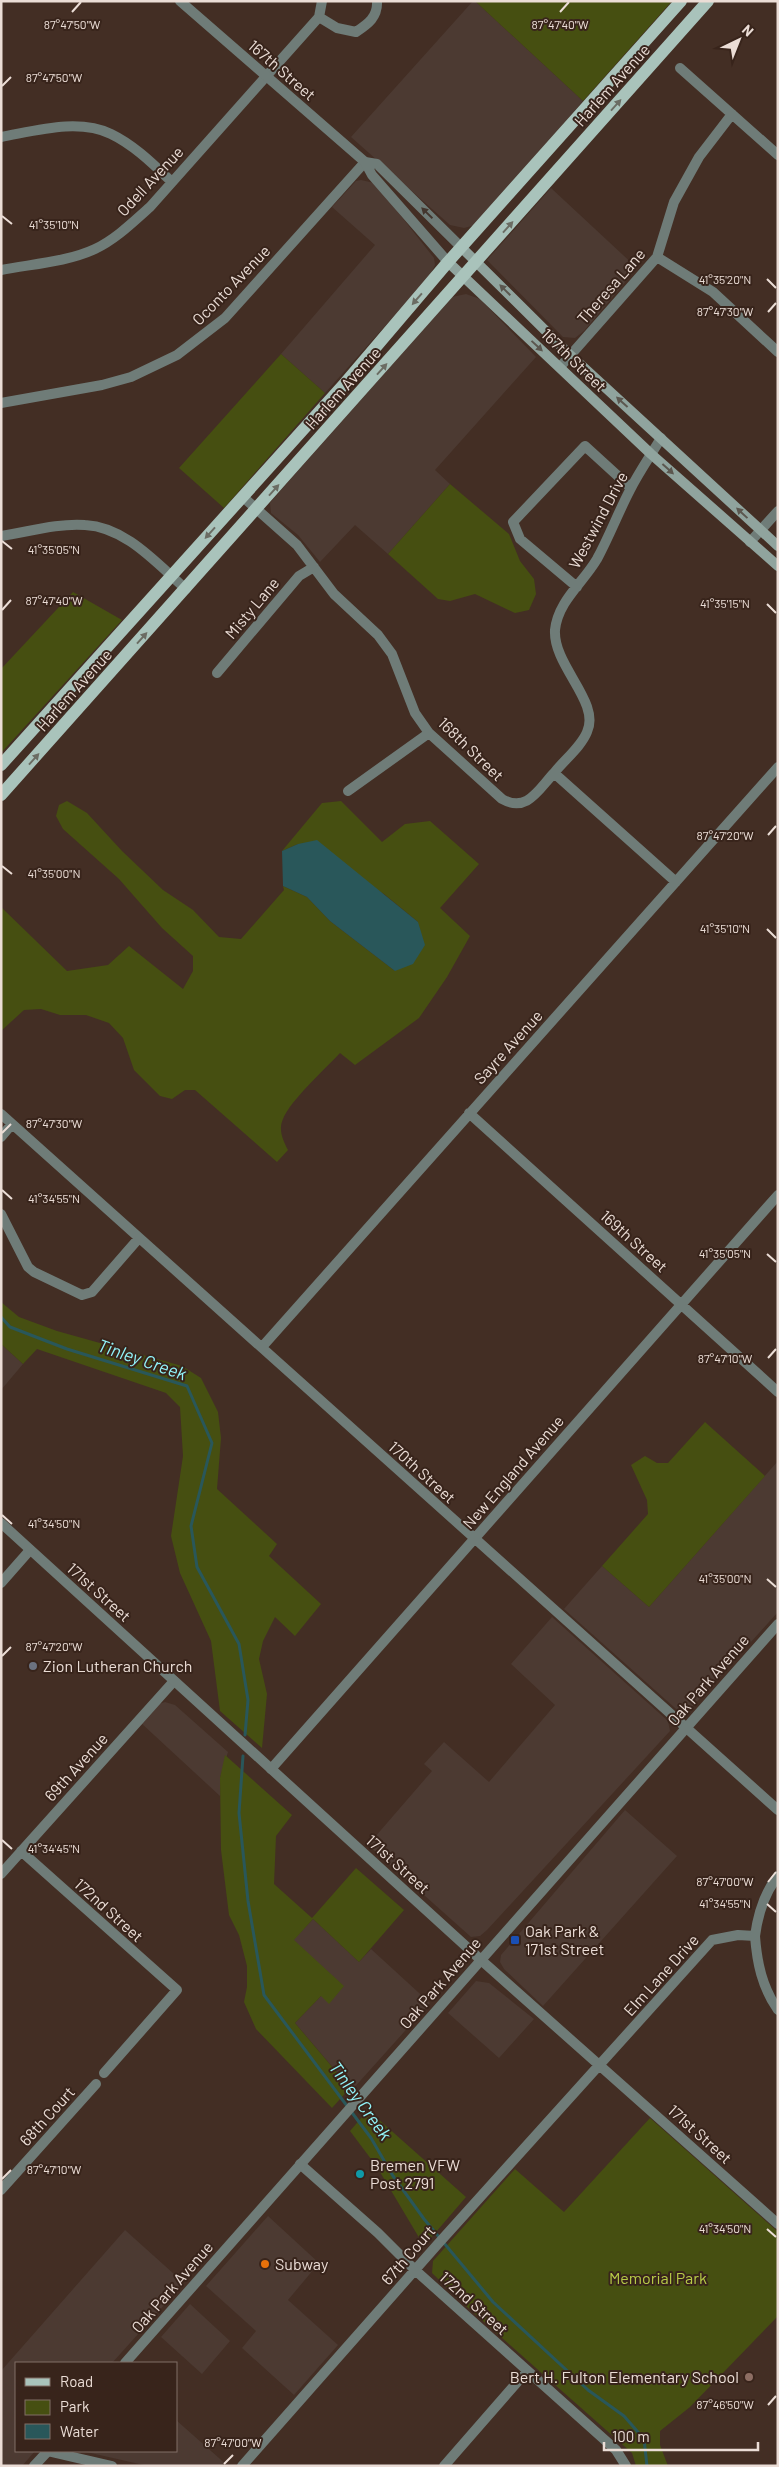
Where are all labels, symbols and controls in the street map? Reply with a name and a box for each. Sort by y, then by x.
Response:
north arrow [714,15,764,65]
text: 87°47'50"W [44,17,101,31]
text: 87°47'40"W [532,17,589,31]
text: N [739,21,757,40]
street label: 167th Street [245,35,320,104]
street label: Harlem Avenue [570,40,653,130]
text: 87°47'50"W [26,70,83,84]
one-way arrow [610,100,622,112]
street label: Odell Avenue [112,142,187,220]
one-way arrow [422,207,434,219]
text: 41°35'10"N [29,217,79,231]
one-way arrow [502,221,514,233]
street label: Oconto Avenue [188,241,274,329]
street label: Theresa Lane [573,244,649,327]
text: 41°35'20"N [699,272,751,286]
one-way arrow [499,284,511,296]
one-way arrow [411,292,423,304]
text: 87°47'30"W [697,304,754,318]
street label: 167th Street [538,324,611,395]
one-way arrow [531,340,543,352]
street label: Harlem Avenue [301,343,384,433]
one-way arrow [376,363,388,375]
one-way arrow [616,397,629,408]
one-way arrow [662,463,674,475]
street label: Westwind Drive [564,468,631,571]
one-way arrow [268,485,280,497]
one-way arrow [736,507,748,519]
one-way arrow [204,526,216,538]
text: 41°35'05"N [28,542,80,556]
street label: Misty Lane [221,573,283,642]
text: 87°47'40"W [26,593,83,607]
text: 41°35'15"N [700,596,750,610]
one-way arrow [136,632,148,644]
street label: Harlem Avenue [32,645,115,735]
street label: 168th Street [435,713,508,784]
one-way arrow [28,753,40,765]
text: 87°47'20"W [697,828,754,842]
text: 41°35'00"N [27,866,81,880]
text: 41°35'10"N [700,921,750,935]
street label: Sayre Avenue [469,1006,546,1088]
text: 87°47'30"W [26,1116,83,1130]
text: 41°34'55"N [28,1191,80,1205]
street label: 169th Street [597,1206,672,1276]
text: 41°35'05"N [699,1246,751,1260]
water label: Tinley Creek [95,1334,190,1385]
text: 87°47'10"W [698,1351,753,1365]
street label: New England Avenue [458,1411,567,1532]
street label: 170th Street [385,1437,460,1507]
text: 41°34'50"N [28,1516,80,1530]
street label: 171st Street [64,1558,135,1625]
text: 41°35'00"N [698,1571,752,1585]
street label: Oak Park Avenue [663,1630,752,1729]
text: 87°47'20"W [26,1639,83,1653]
place label: Zion Lutheran Church [43,1656,192,1675]
marker: Zion Lutheran Church [27,1660,39,1672]
street label: 69th Avenue [40,1729,111,1805]
street label: 171st Street [363,1830,434,1897]
text: 41°34'45"N [28,1841,80,1855]
street label: 172nd Street [71,1874,148,1945]
text: 87°47'00"W [696,1874,754,1888]
text: 41°34'55"N [699,1896,751,1910]
place label: Oak Park & 171st Street [525,1921,604,1958]
street label: Elm Lane Drive [619,1930,702,2019]
street label: Oak Park Avenue [395,1933,484,2032]
marker: Oak Park & 171st Street [509,1934,521,1946]
water label: Tinley Creek [325,2057,397,2144]
street label: 68th Court [15,2082,78,2149]
street label: 171st Street [665,2100,736,2167]
place label: Bremen VFW Post 2791 [370,2155,460,2192]
text: 87°47'10"W [27,2162,82,2176]
marker: Bremen VFW Post 2791 [354,2168,366,2180]
street label: 67th Court [377,2221,439,2288]
text: 41°34'50"N [699,2221,751,2235]
street label: Oak Park Avenue [127,2237,216,2336]
place label: Subway [275,2254,329,2273]
marker: Subway [259,2258,271,2270]
street label: 172nd Street [436,2267,513,2338]
park label: Memorial Park [609,2268,707,2287]
legend [15,2362,178,2452]
place label: Bert H. Fulton Elementary School [510,2367,739,2386]
marker: Bert H. Fulton Elementary School [743,2371,755,2383]
text: Road [60,2372,93,2390]
text: Park [60,2397,90,2415]
text: 87°46'50"W [696,2397,754,2411]
scale bar [604,2420,758,2452]
text: Water [60,2422,99,2440]
text: 100 m [612,2427,650,2445]
text: 87°47'00"W [204,2435,262,2449]

